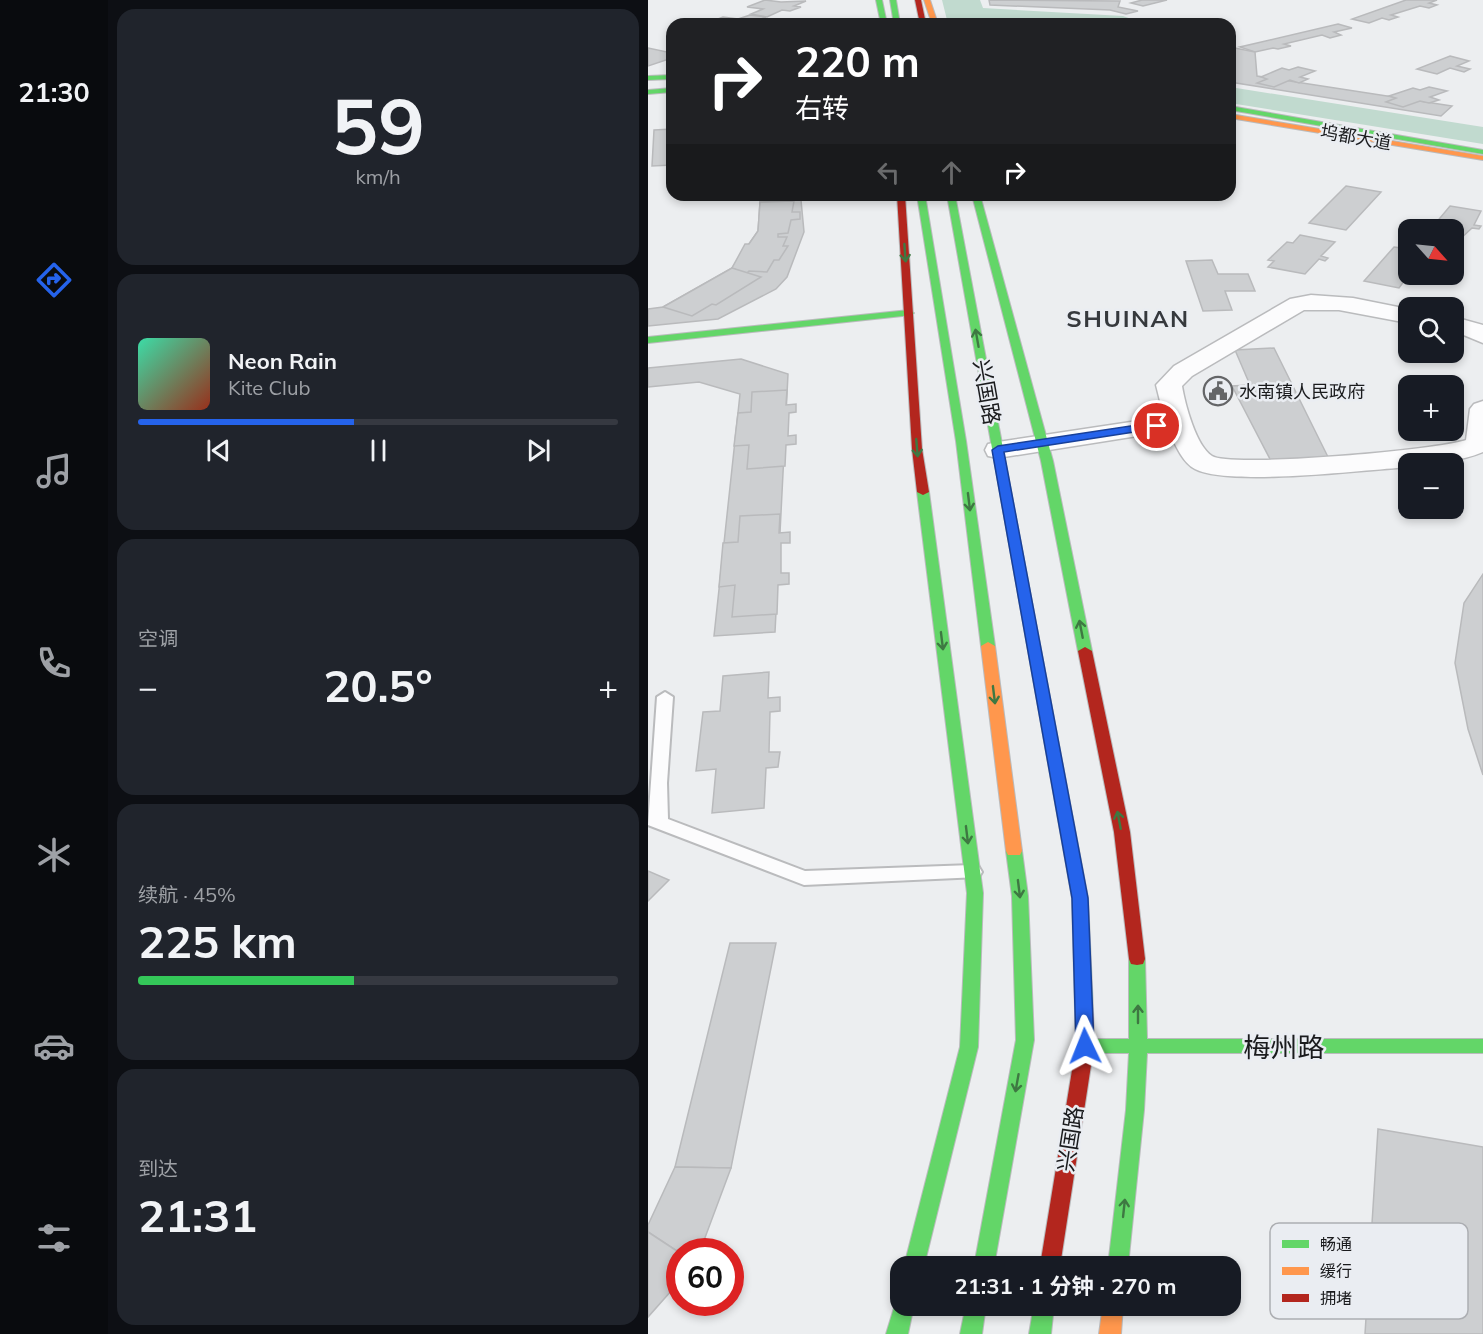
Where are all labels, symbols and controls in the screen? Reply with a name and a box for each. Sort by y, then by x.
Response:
text: 220 m [795,35,920,88]
icon: right [696,42,774,120]
text: 21:30 [18,75,90,109]
text: 59 [331,76,425,174]
text: 右转 [795,91,849,125]
street label: 坞都大道 [1319,119,1393,155]
icon: left [872,156,905,189]
icon: ahead [935,156,968,189]
icon: right [998,156,1031,189]
text: km/h [355,164,401,189]
north arrow [1398,219,1464,285]
map controls [1398,219,1464,519]
one-way arrow [900,243,911,263]
icon: directions [33,259,75,301]
button: search [1398,297,1464,363]
district label: SHUINAN [1066,303,1190,333]
one-way arrow [971,328,982,348]
text: Neon Rain [228,347,337,375]
street label: 兴国路 [967,357,1007,427]
text: Kite Club [228,375,310,400]
public building icon: 水南镇人民政府 [1202,375,1234,407]
button: + [1398,375,1464,441]
place label: 水南镇人民政府 [1239,380,1365,403]
pin [1131,400,1182,451]
icon: arrive [1140,409,1173,442]
icon: previous [202,434,235,467]
icon: pause [362,434,395,467]
icon: next [522,434,555,467]
one-way arrow [912,438,923,457]
icon: music [33,450,75,492]
button: − [1398,453,1464,519]
one-way arrow [964,491,975,511]
one-way arrow [1075,619,1086,639]
text: 空调 [138,626,178,651]
one-way arrow [937,631,948,651]
icon: phone [33,642,75,684]
text: 20.5° [323,657,433,713]
text: − [138,666,158,707]
text: + [598,666,618,707]
one-way arrow [989,685,1000,705]
one-way arrow [1113,810,1124,830]
one-way arrow [962,824,973,844]
icon: climate [33,834,75,876]
one-way arrow [1013,878,1024,898]
text: 续航 · 45% [138,882,236,907]
text: 225 km [138,913,297,969]
one-way arrow [1132,1004,1144,1024]
position arrow [1053,1014,1117,1078]
icon: car [33,1025,75,1067]
street label: 梅州路 [1244,1030,1325,1064]
one-way arrow [1011,1072,1022,1092]
street label: 兴国路 [1051,1104,1089,1174]
text: 到达 [138,1156,178,1181]
text: 21:31 [138,1187,257,1243]
one-way arrow [1119,1198,1130,1218]
icon: filters [33,1217,75,1259]
legend [1270,1223,1468,1319]
text: 畅通 [1320,1234,1352,1254]
speed limit sign: 60 [666,1238,744,1316]
text: 缓行 [1320,1261,1352,1281]
text: 21:31 · 1 分钟 · 270 m [954,1272,1177,1300]
text: 拥堵 [1320,1288,1352,1308]

